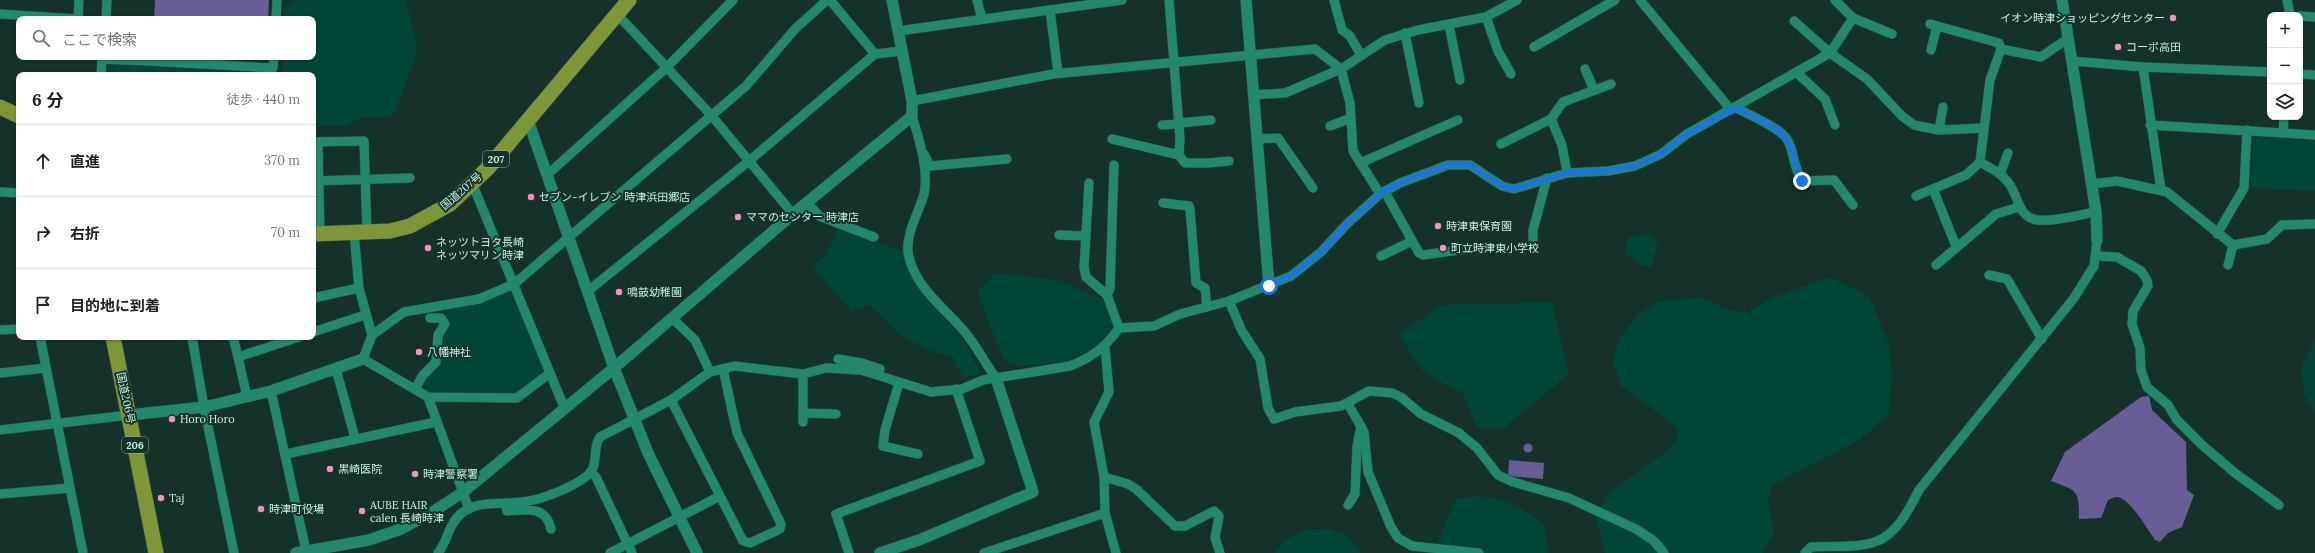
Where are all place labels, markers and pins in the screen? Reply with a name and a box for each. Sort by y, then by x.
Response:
place label: イオン時津ショッピングセンター [2000,11,2165,25]
marker: イオン時津ショッピングセンター [2168,13,2178,23]
place label: コーポ高田 [2126,40,2181,54]
marker: コーポ高田 [2113,42,2123,52]
place label: セブン-イレブン 時津浜田郷店 [539,190,690,204]
marker: セブン-イレブン 時津浜田郷店 [526,192,536,202]
place label: ママのセンター 時津店 [746,210,859,224]
marker: ママのセンター 時津店 [733,212,743,222]
place label: 時津東保育園 [1446,219,1512,233]
marker: 時津東保育園 [1433,221,1443,231]
place label: ネッツトヨタ長崎 ネッツマリン時津 [436,235,524,262]
place label: 町立時津東小学校 [1451,241,1539,255]
marker: ネッツトヨタ長崎 ネッツマリン時津 [423,243,433,253]
marker: 町立時津東小学校 [1438,243,1448,253]
place label: 鳴鼓幼稚園 [627,285,682,299]
marker: 鳴鼓幼稚園 [614,287,624,297]
place label: 八幡神社 [427,345,471,359]
marker: 八幡神社 [414,347,424,357]
place label: Horo Horo [180,412,235,426]
marker: Horo Horo [167,414,177,424]
place label: 黒崎医院 [338,462,382,476]
marker: 黒崎医院 [325,464,335,474]
place label: 時津警察署 [423,467,478,481]
marker: 時津警察署 [410,469,420,479]
place label: Taj [169,491,184,505]
marker: Taj [156,493,166,503]
place label: AUBE HAIR calen 長崎時津 [369,498,444,525]
place label: 時津町役場 [269,502,324,516]
marker: 時津町役場 [256,504,266,514]
marker: AUBE HAIR calen 長崎時津 [357,506,367,516]

